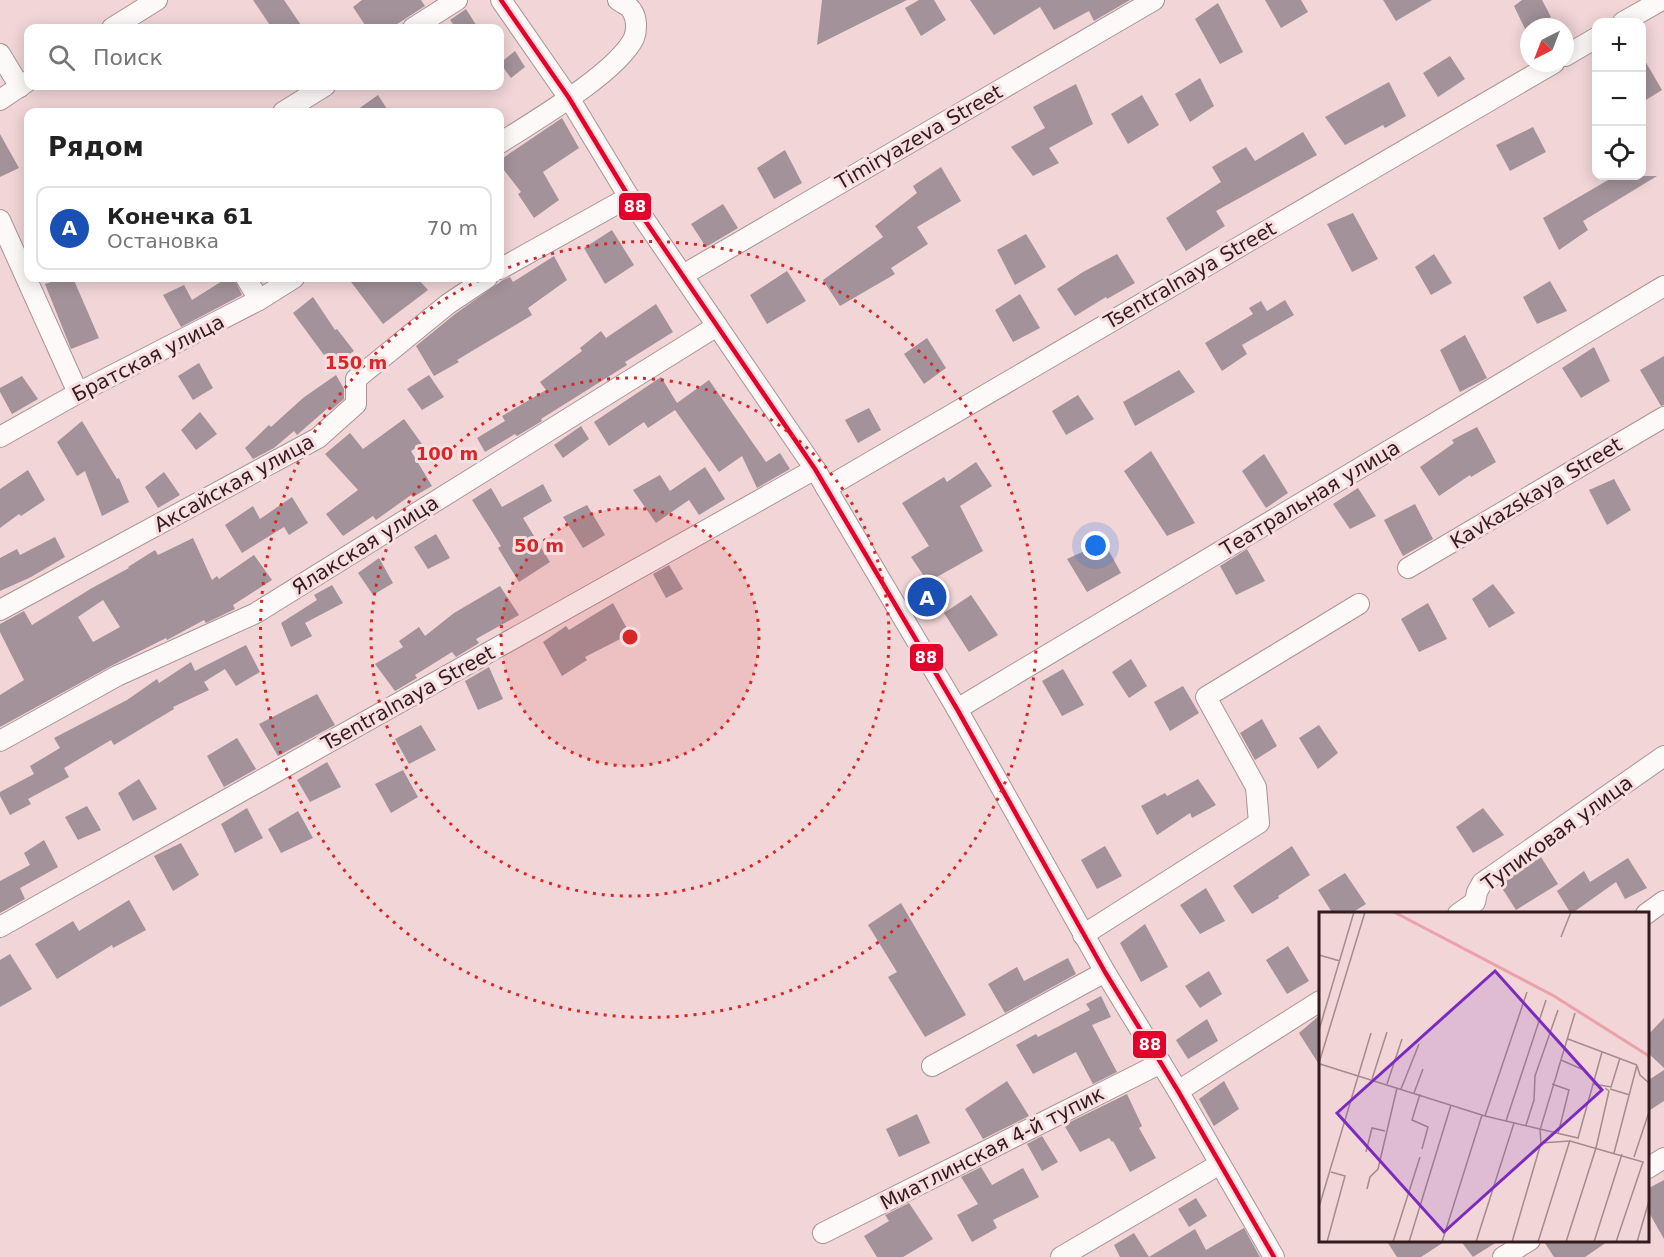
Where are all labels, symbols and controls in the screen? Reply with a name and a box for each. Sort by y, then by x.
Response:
north arrow [1520,18,1574,72]
map controls [1592,18,1646,180]
button: + [1592,18,1646,72]
search box [24,24,504,90]
icon: search [45,41,78,74]
text: Поиск [93,45,163,70]
button: − [1592,72,1646,126]
street label: Timiryazeva Street [830,79,1007,195]
button: locate [1592,126,1646,180]
text: Рядом [48,132,144,162]
line badge: 88 [618,192,652,221]
text: 88 [624,197,646,216]
text: Конечка 61 [107,204,253,229]
text: A [62,216,77,240]
text: 70 m [427,216,478,240]
street label: Tsentralnaya Street [1099,216,1280,334]
text: Остановка [107,229,219,253]
street label: Братская улица [68,309,228,407]
text: 150 m [325,352,387,373]
street label: Аксайская улица [150,429,318,537]
street label: Kavkazskaya Street [1446,432,1626,554]
street label: Театральная улица [1215,435,1404,562]
text: 100 m [416,443,478,464]
street label: Ялакская улица [287,490,443,600]
your location [1081,531,1110,560]
text: 50 m [514,535,564,556]
pin: A [908,574,946,620]
centre of rings [620,627,640,647]
street label: Tsentralnaya Street [316,640,499,756]
line badge: 88 [909,643,944,672]
text: 88 [915,648,937,667]
street label: Тупиковая улица [1476,770,1637,896]
inset map [1319,912,1649,1242]
line badge: 88 [1132,1030,1167,1059]
text: 88 [1139,1035,1161,1054]
street label: Миатлинская 4-й тупик [876,1081,1108,1215]

